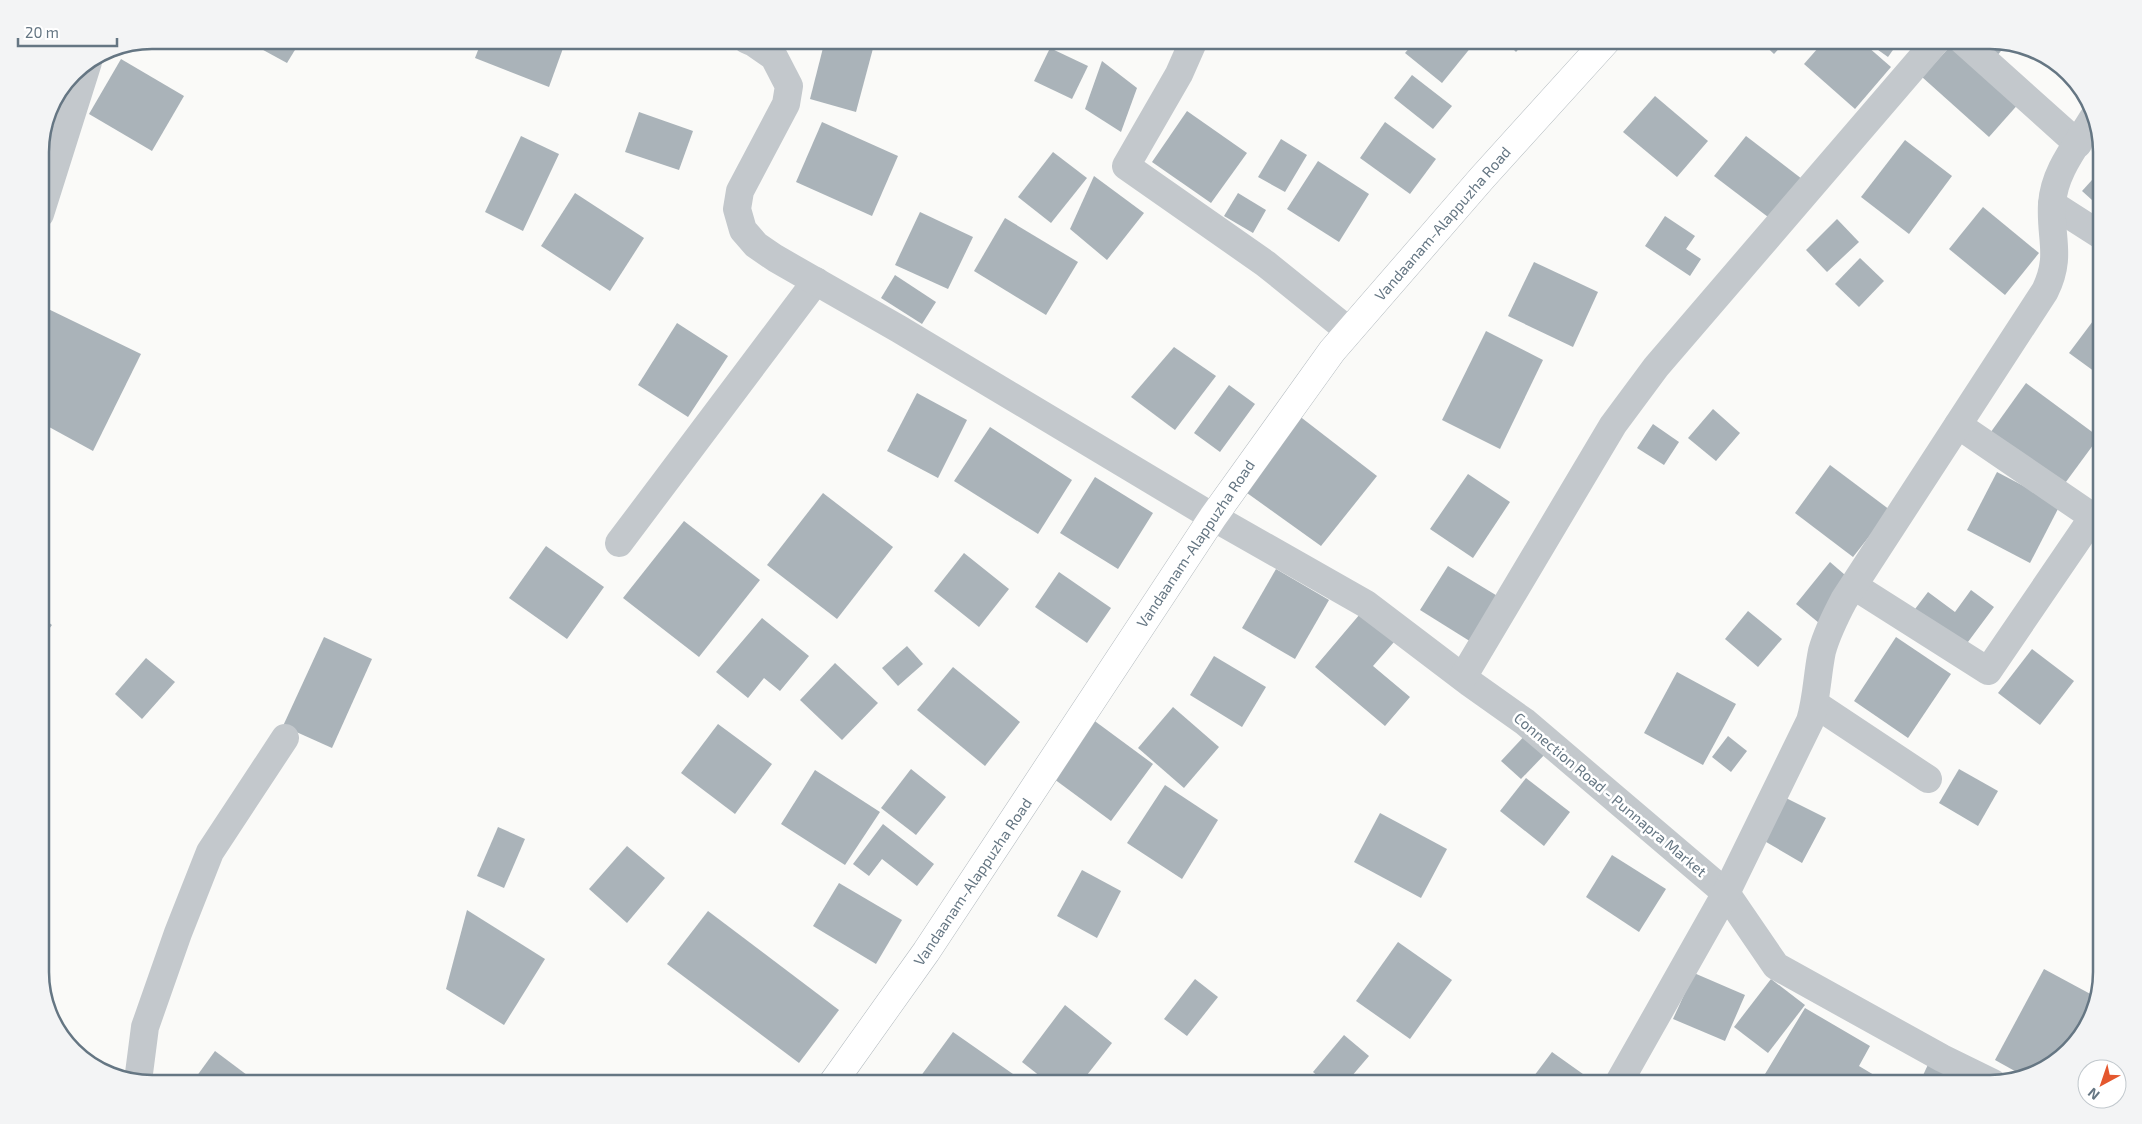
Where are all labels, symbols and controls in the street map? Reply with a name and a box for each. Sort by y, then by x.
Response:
scale bar [18,15,116,47]
text: 20 m [25,23,59,41]
street label: Vandaanam-Alappuzha Road [1370,143,1514,304]
street label: Vandaanam-Alappuzha Road [1132,456,1258,631]
street label: Connection Road - Punnapra Market [1511,708,1711,880]
street label: Vandaanam-Alappuzha Road [909,794,1035,969]
north arrow [2077,1059,2127,1109]
text: N [2084,1085,2103,1104]

